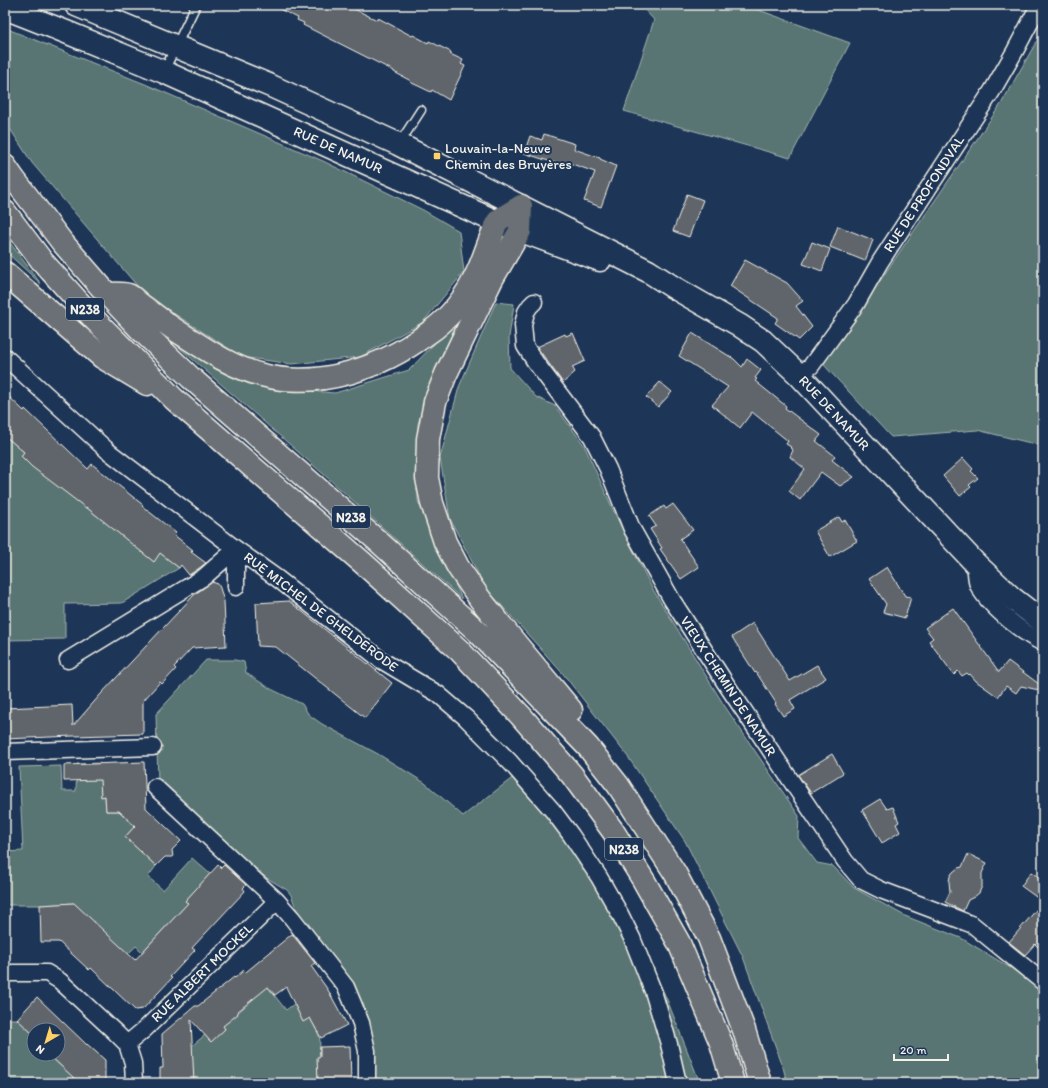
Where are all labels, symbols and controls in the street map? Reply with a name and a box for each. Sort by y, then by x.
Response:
street label: RUE DE NAMUR [291,123,386,177]
street label: RUE DE PROFONDVAL [880,132,968,256]
place label: Louvain-la-Neuve Chemin des Bruyères [445,140,572,173]
marker: Louvain-la-Neuve Chemin des Bruyères [432,151,442,161]
road number: N238 [66,298,104,320]
street label: RUE DE NAMUR [795,372,873,454]
road number: N238 [332,506,370,528]
street label: RUE MICHEL DE GHELDERODE [240,548,402,676]
street label: VIEUX CHEMIN DE NAMUR [676,613,780,759]
road number: N238 [605,838,643,860]
street label: RUE ALBERT MOCKEL [148,920,256,1026]
north arrow [26,1022,66,1062]
scale bar [894,1036,948,1062]
text: N [33,1042,47,1057]
text: 20 m [900,1043,927,1057]

